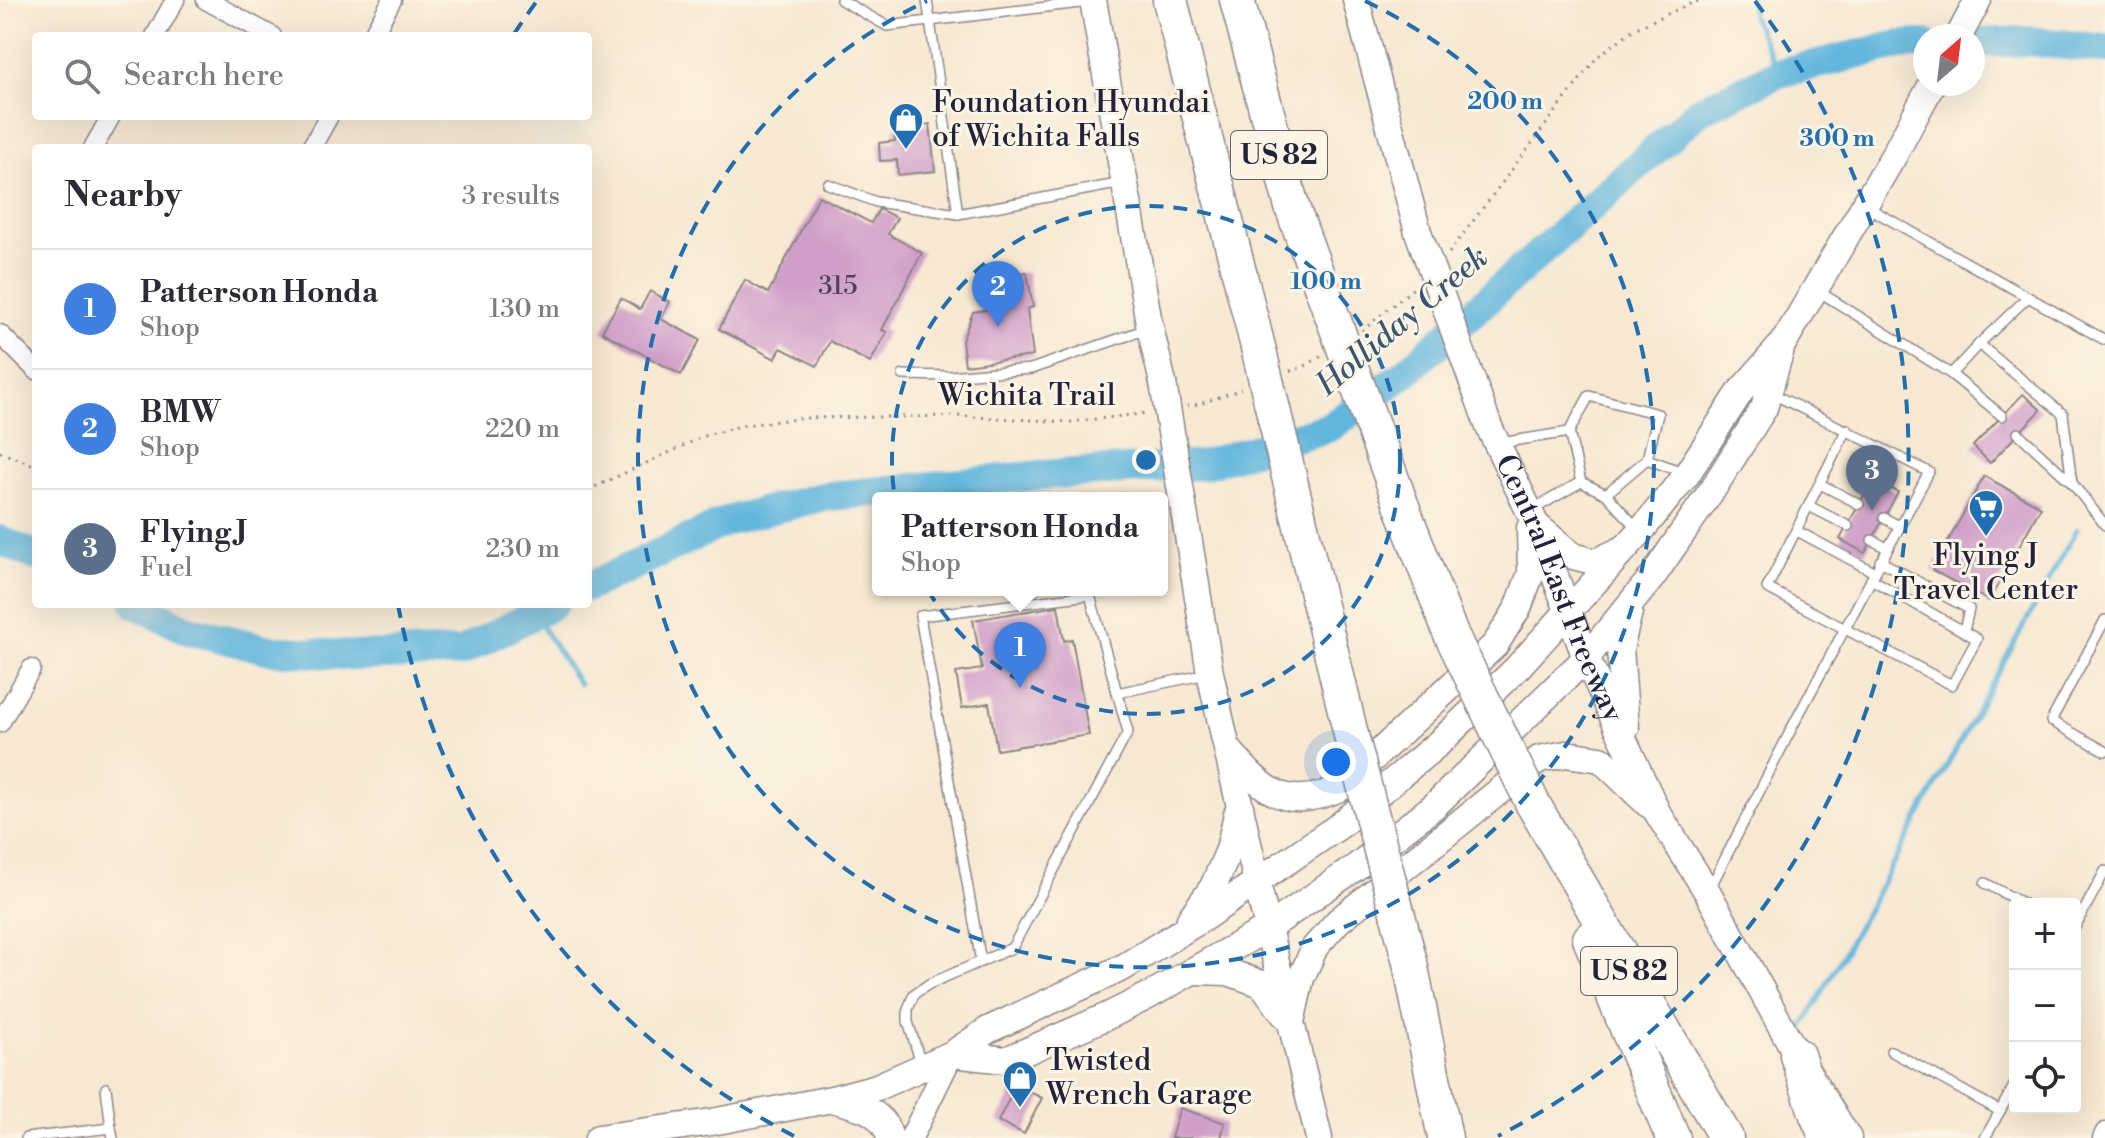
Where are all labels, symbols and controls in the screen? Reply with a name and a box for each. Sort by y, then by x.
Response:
north arrow [1913,24,1985,96]
search box [32,32,592,120]
icon: search [60,54,104,98]
text: Search here [124,57,284,95]
place label: Foundation Hyundai of Wichita Falls [932,84,1211,156]
text: 200 m [1467,87,1543,117]
shop icon: Foundation Hyundai of Wichita Falls [887,101,925,151]
text: 300 m [1799,124,1875,154]
road number: US 82 [1231,131,1327,179]
text: Nearby [64,175,182,217]
text: 3 results [462,180,560,212]
water label: Holliday Creek [1307,237,1496,405]
pin: 2 [972,261,1024,327]
text: 100 m [1290,267,1362,297]
house number: 315 [818,270,858,302]
text: Patterson Honda [140,274,378,312]
text: 1 [84,293,96,325]
text: 130 m [489,293,560,325]
text: Shop [140,312,200,344]
street label: Wichita Trail [937,377,1116,415]
text: BMW [140,394,221,432]
text: 2 [82,413,98,445]
text: 220 m [485,413,560,445]
text: Shop [140,432,200,464]
pin: 3 [1846,445,1898,511]
centre of rings [1132,446,1160,474]
street label: Central East Freeway [1486,448,1632,728]
supermarket icon: Flying J Travel Center [1967,488,2005,538]
popup [872,492,1168,596]
text: Patterson Honda [901,509,1139,547]
text: Flying J [140,514,247,552]
text: 3 [82,533,98,565]
text: 230 m [485,533,560,565]
place label: Flying J Travel Center [1894,537,2078,609]
text: Shop [901,547,961,579]
text: Fuel [140,552,193,584]
pin: 1 [994,622,1046,688]
your location [1316,742,1356,782]
map controls [2009,898,2081,1114]
button: + [2009,898,2081,970]
road number: US 82 [1581,947,1677,995]
button: − [2009,970,2081,1042]
place label: Twisted Wrench Garage [1045,1042,1252,1114]
button: locate [2009,1042,2081,1114]
shop icon: Twisted Wrench Garage [1001,1059,1039,1109]

